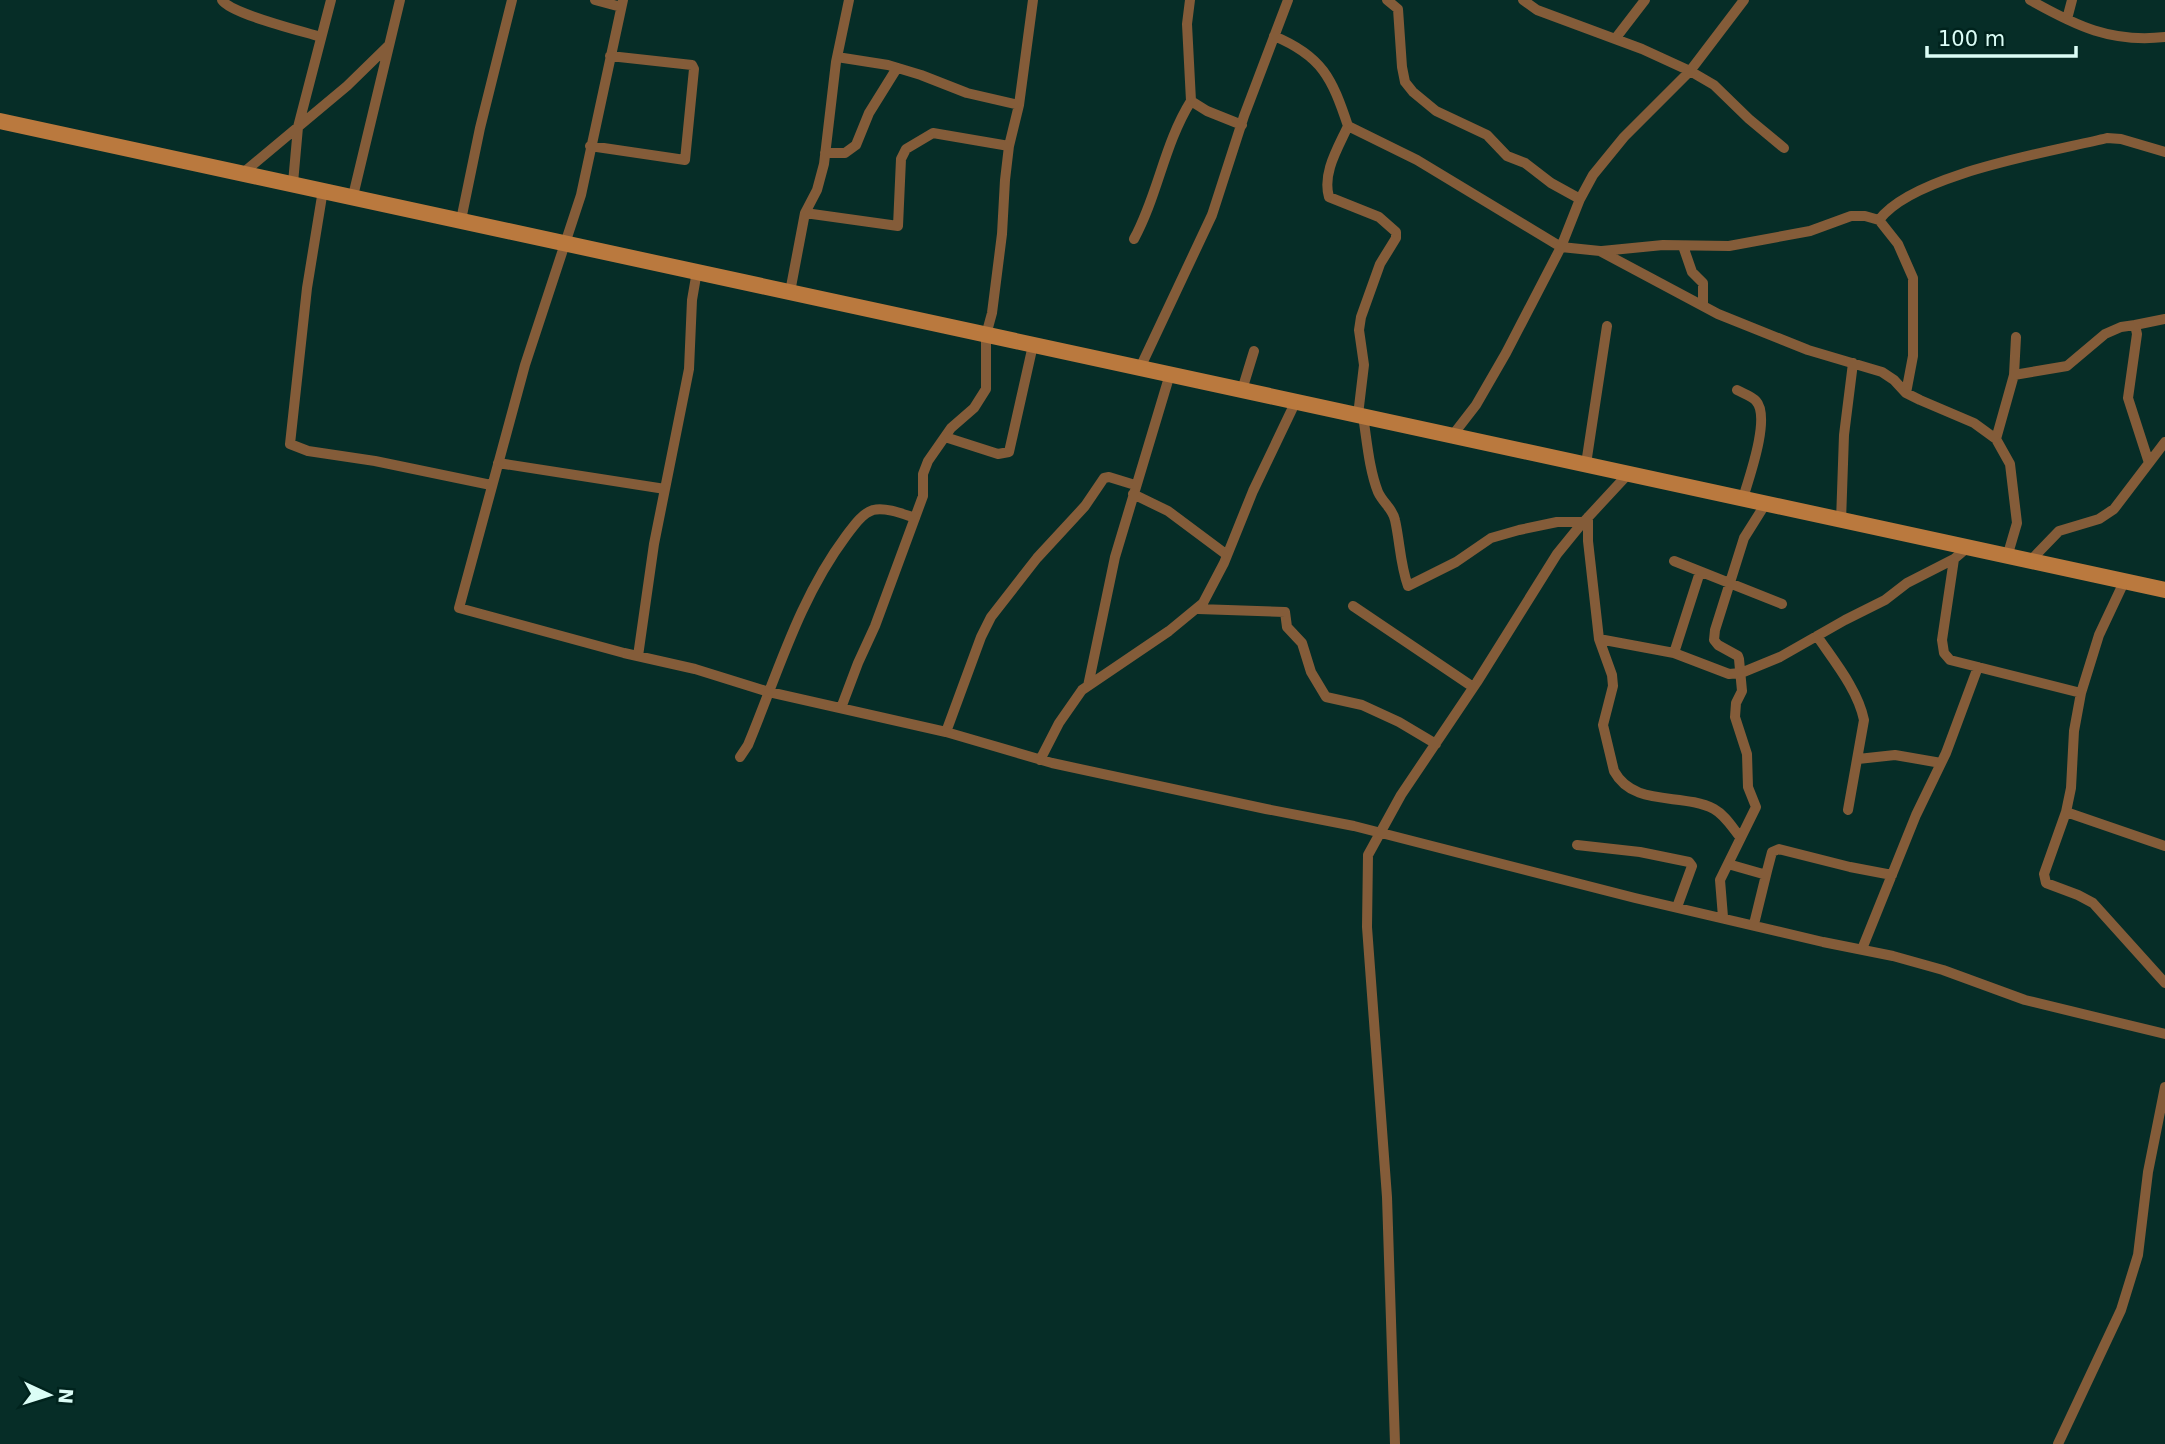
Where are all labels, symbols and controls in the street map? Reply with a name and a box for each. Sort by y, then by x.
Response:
scale bar [1927,14,2076,58]
text: 100 m [1938,27,2005,51]
north arrow [14,1360,84,1430]
text: N [54,1387,77,1405]

